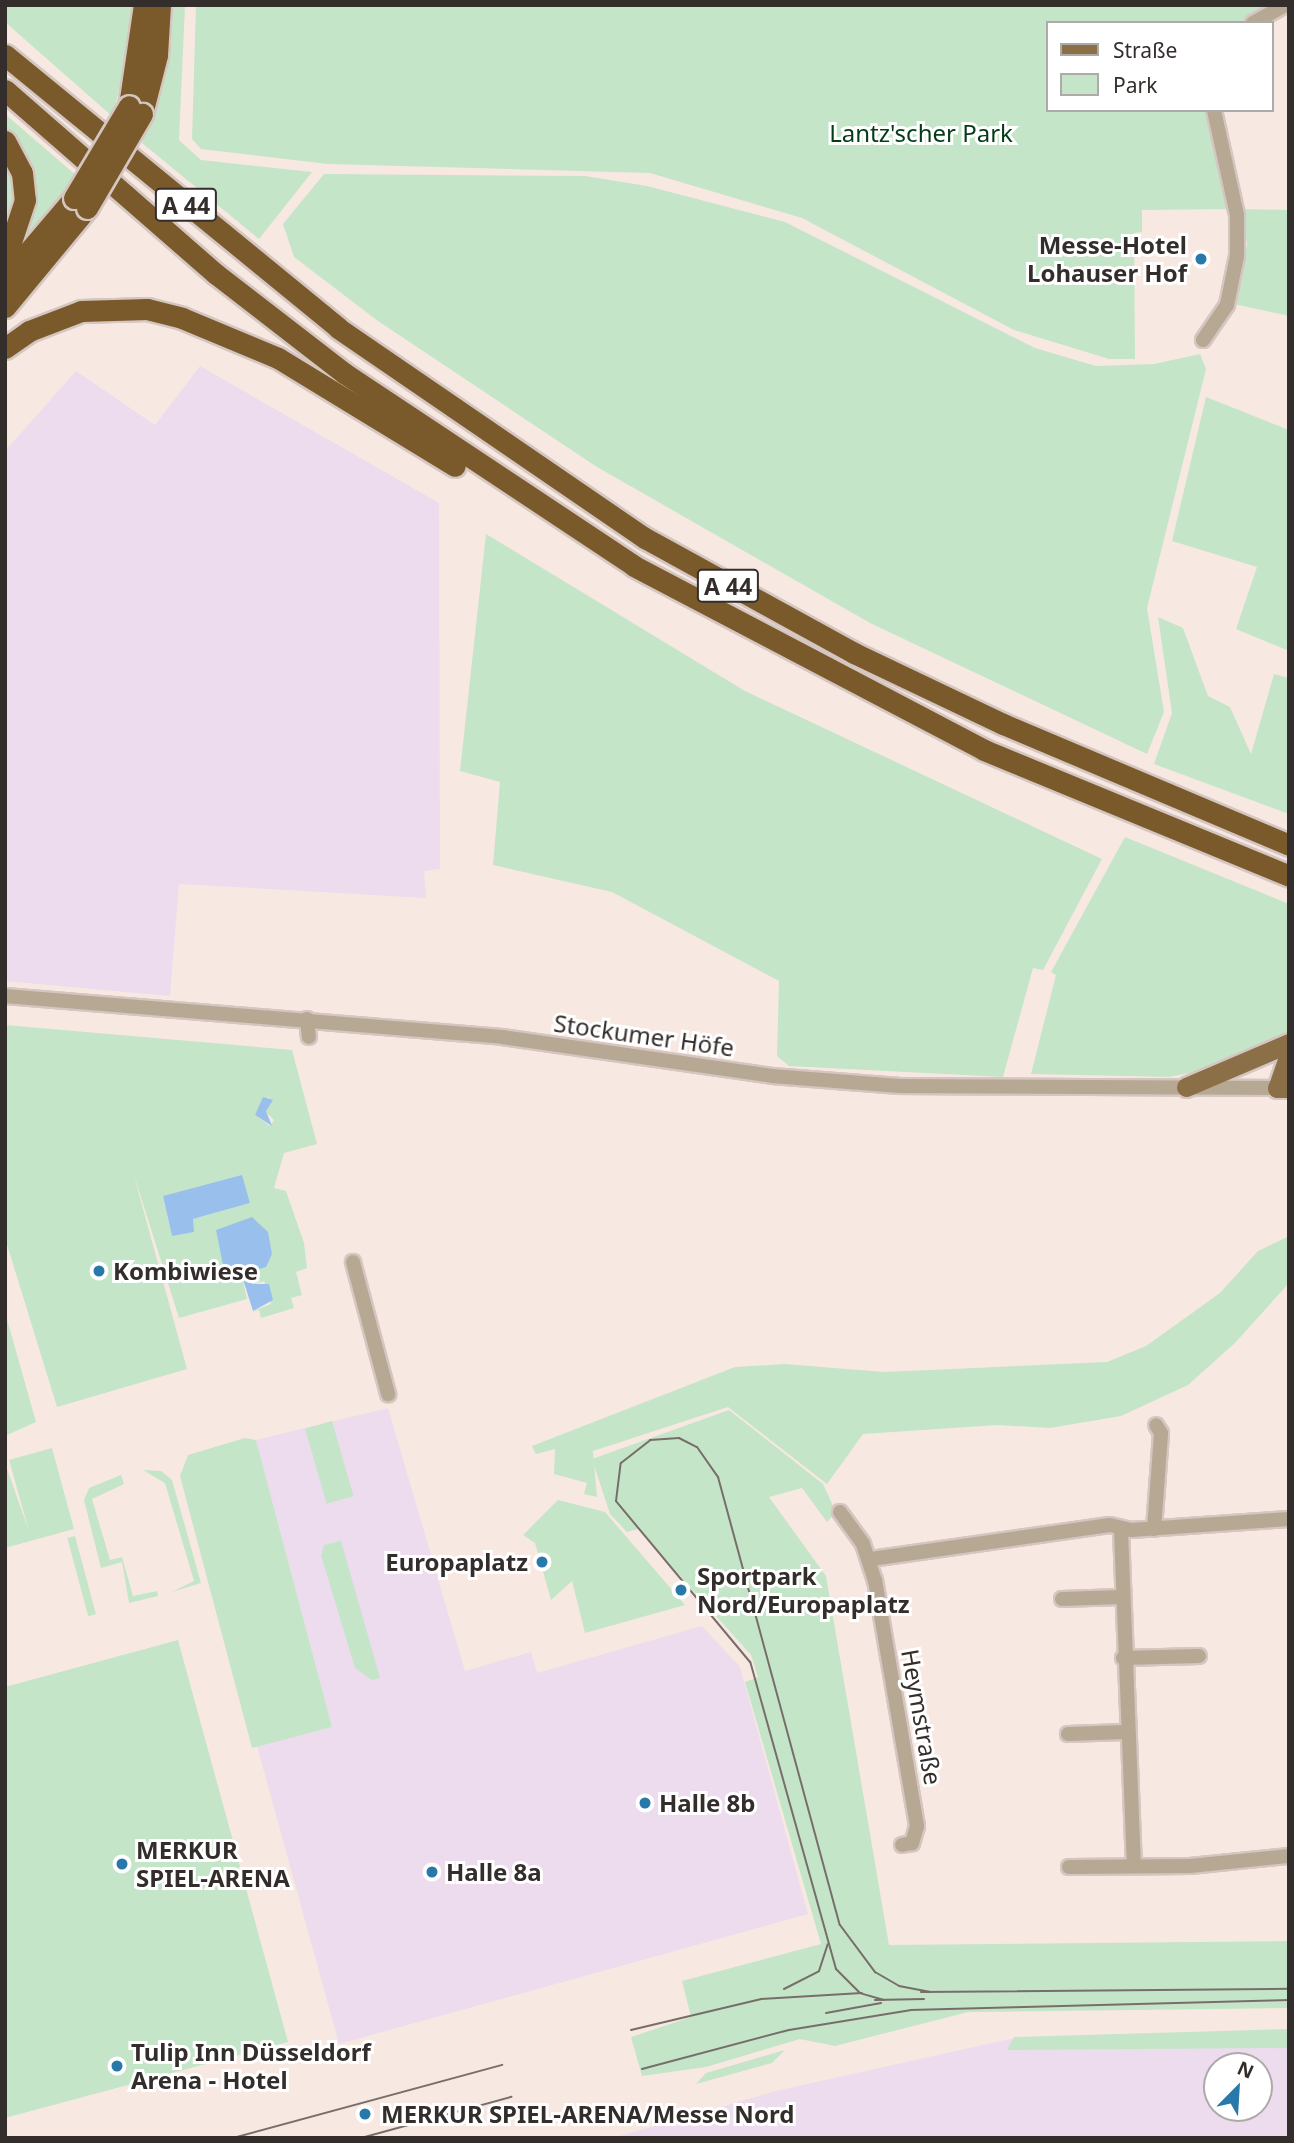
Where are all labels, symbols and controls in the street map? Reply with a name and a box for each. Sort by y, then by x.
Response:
legend [1046,21,1273,112]
text: Straße [1113,36,1177,64]
text: Park [1113,71,1157,99]
park label: Lantz'scher Park [829,119,1013,147]
road number: A 44 [154,186,218,224]
place label: Messe-Hotel Lohauser Hof [1027,231,1187,287]
marker: Messe-Hotel Lohauser Hof [1193,251,1209,267]
road number: A 44 [696,566,760,606]
street label: Stockumer Höfe [552,1008,736,1062]
place label: Kombiwiese [113,1257,258,1285]
marker: Kombiwiese [91,1263,107,1279]
place label: Europaplatz [385,1548,528,1576]
marker: Europaplatz [534,1554,550,1570]
place label: Sportpark Nord/Europaplatz [697,1562,910,1618]
marker: Sportpark Nord/Europaplatz [671,1580,691,1600]
street label: Heymstraße [896,1647,948,1787]
place label: Halle 8b [659,1789,756,1817]
marker: Halle 8b [637,1795,653,1811]
place label: MERKUR SPIEL-ARENA [136,1836,290,1892]
marker: MERKUR SPIEL-ARENA [114,1856,130,1872]
place label: Halle 8a [446,1858,542,1886]
marker: Halle 8a [424,1864,440,1880]
place label: Tulip Inn Düsseldorf Arena - Hotel [131,2038,371,2094]
north arrow [1203,2052,1273,2122]
text: N [1233,2055,1258,2085]
marker: Tulip Inn Düsseldorf Arena - Hotel [109,2058,125,2074]
place label: MERKUR SPIEL-ARENA/Messe Nord [381,2100,794,2128]
marker: MERKUR SPIEL-ARENA/Messe Nord [355,2104,375,2124]

